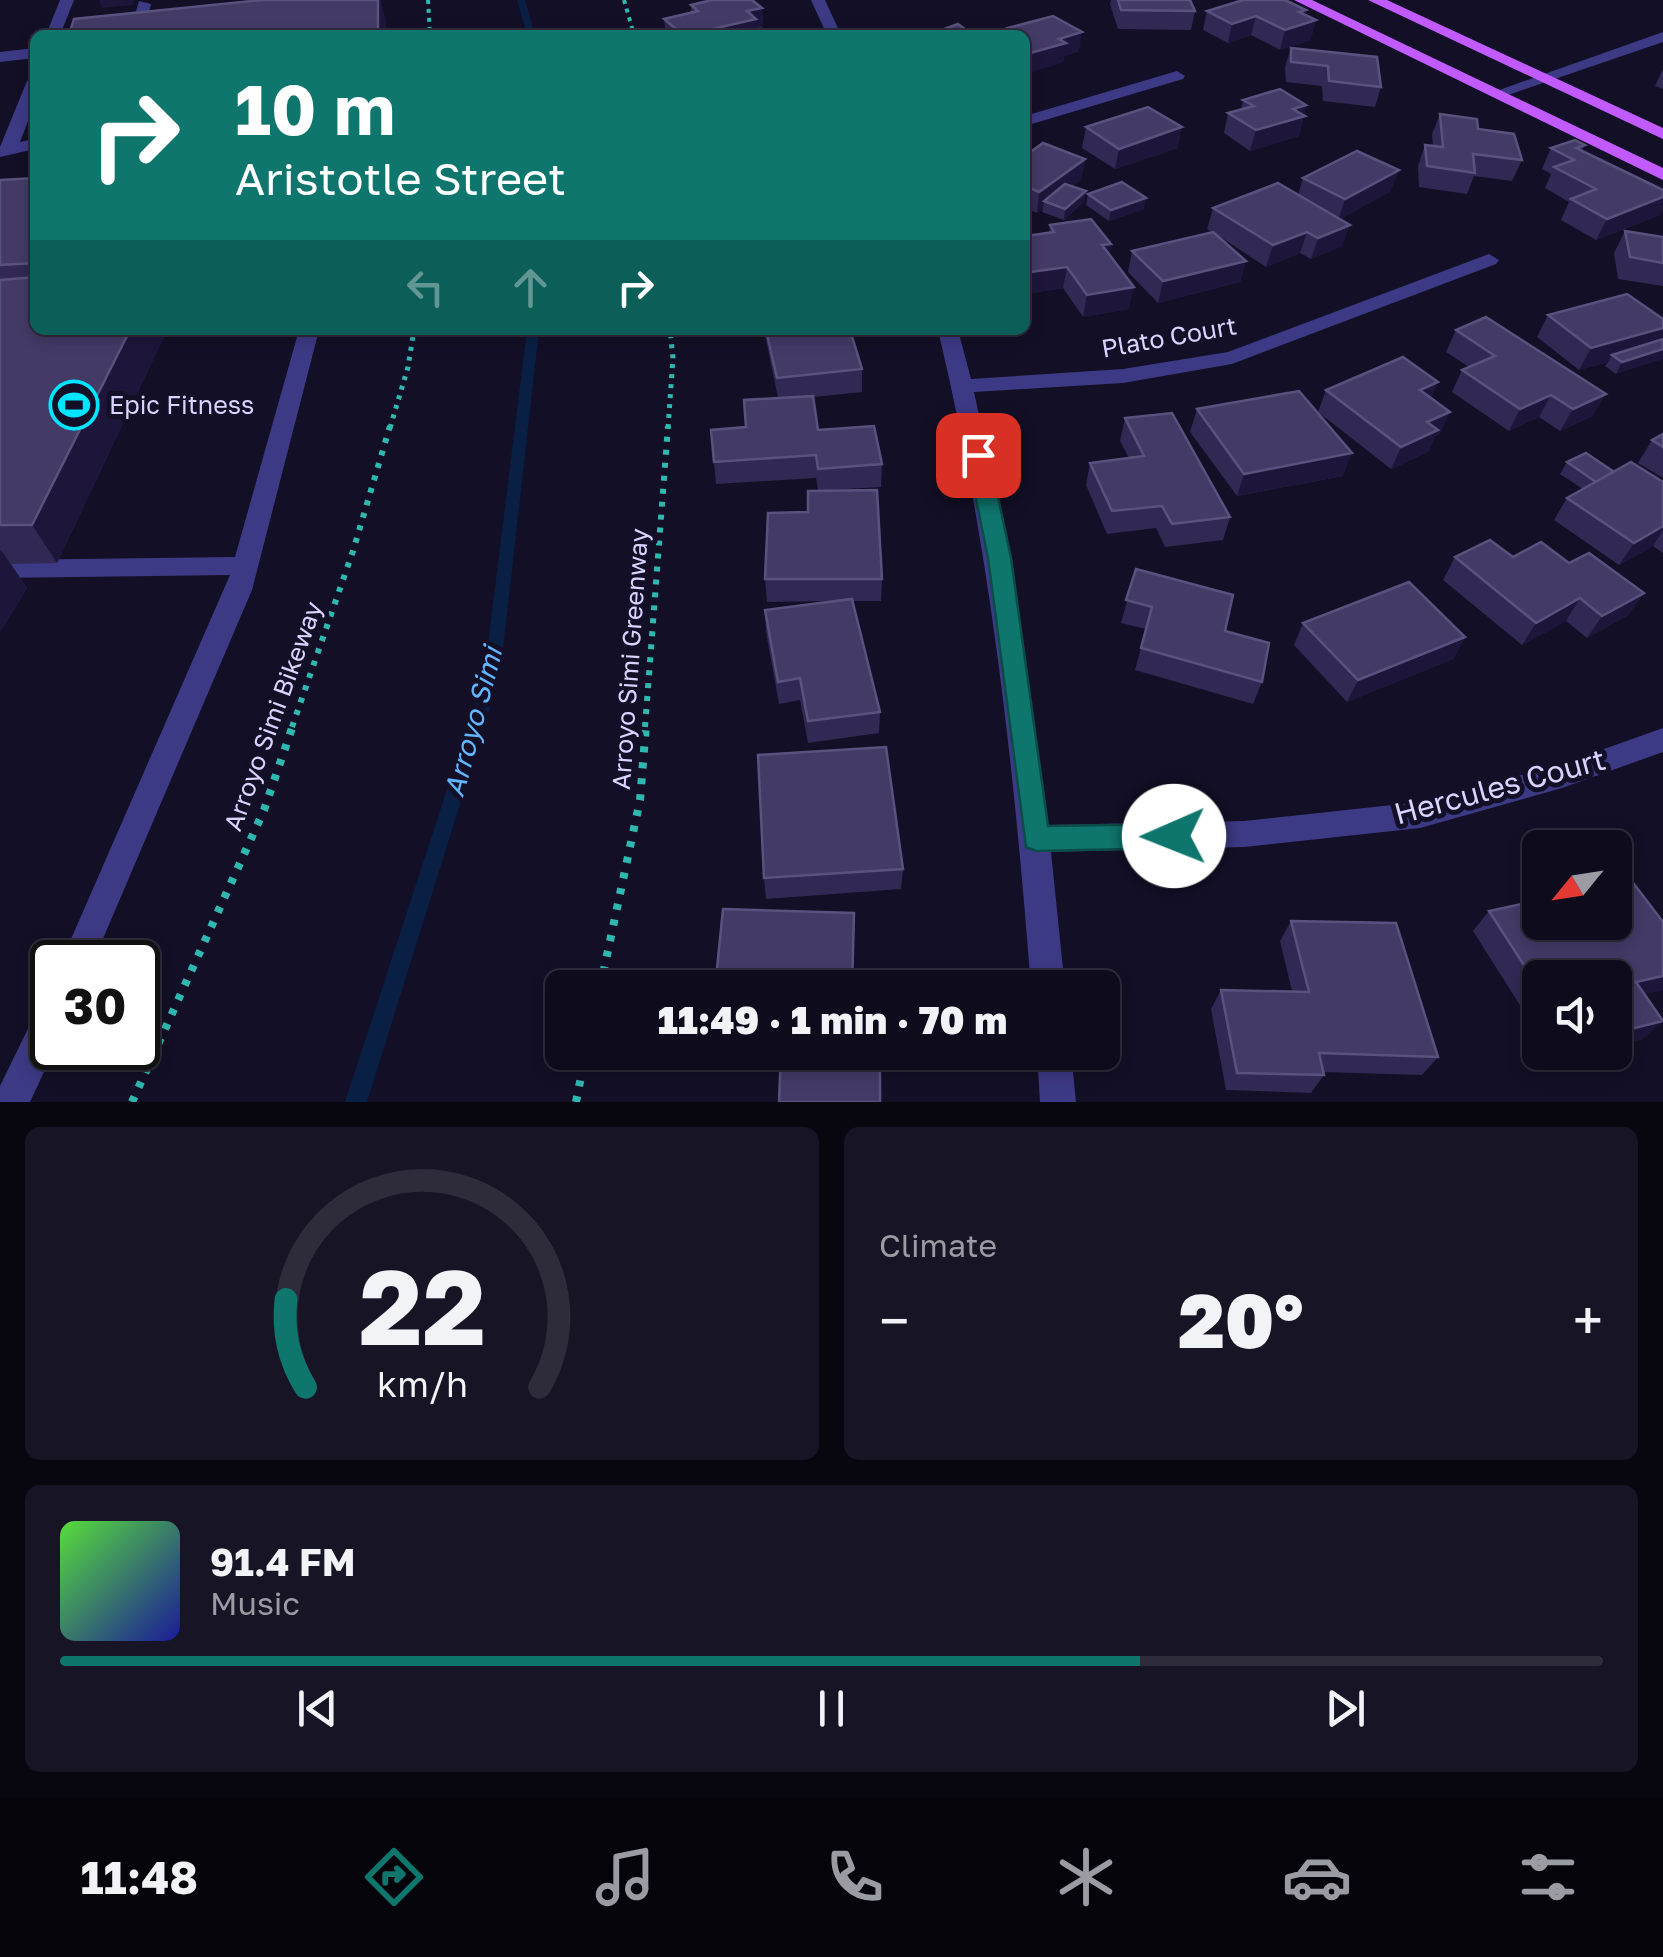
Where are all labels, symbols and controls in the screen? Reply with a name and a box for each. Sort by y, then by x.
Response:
text: 10 m [235,66,395,150]
icon: right [70,70,200,200]
text: Aristotle Street [235,151,566,205]
icon: left [398,260,453,315]
icon: ahead [503,260,558,315]
icon: right [608,260,663,315]
street label: Plato Court [1099,309,1239,364]
sports icon: Epic Fitness [48,379,100,431]
place label: Epic Fitness [109,389,254,420]
pin [936,413,1021,498]
icon: arrive [951,428,1006,483]
street label: Arroyo Simi Greenway [605,527,654,791]
street label: Arroyo Simi Bikeway [217,597,328,835]
water label: Arroyo Simi [437,640,509,800]
street label: Hercules Court [1390,741,1609,832]
position arrow [1122,784,1226,888]
north arrow [1522,830,1632,940]
map controls [1522,830,1632,1070]
speed limit sign: 30 [30,940,160,1070]
button: sound [1522,960,1632,1070]
text: 11:49 · 1 min · 70 m [658,997,1007,1042]
text: Climate [879,1226,997,1264]
text: 22 [359,1243,485,1368]
text: 20° [1178,1274,1304,1365]
text: − [879,1287,909,1353]
text: + [1573,1287,1603,1353]
text: km/h [377,1362,467,1405]
text: 91.4 FM [210,1539,356,1584]
text: Music [210,1584,300,1622]
icon: previous [290,1681,345,1736]
icon: pause [804,1681,859,1736]
icon: next [1318,1681,1373,1736]
icon: directions [359,1842,429,1912]
icon: music [590,1842,660,1912]
icon: phone [820,1842,890,1912]
icon: climate [1051,1842,1121,1912]
icon: car [1282,1842,1352,1912]
icon: filters [1513,1842,1583,1912]
text: 11:48 [80,1850,198,1904]

